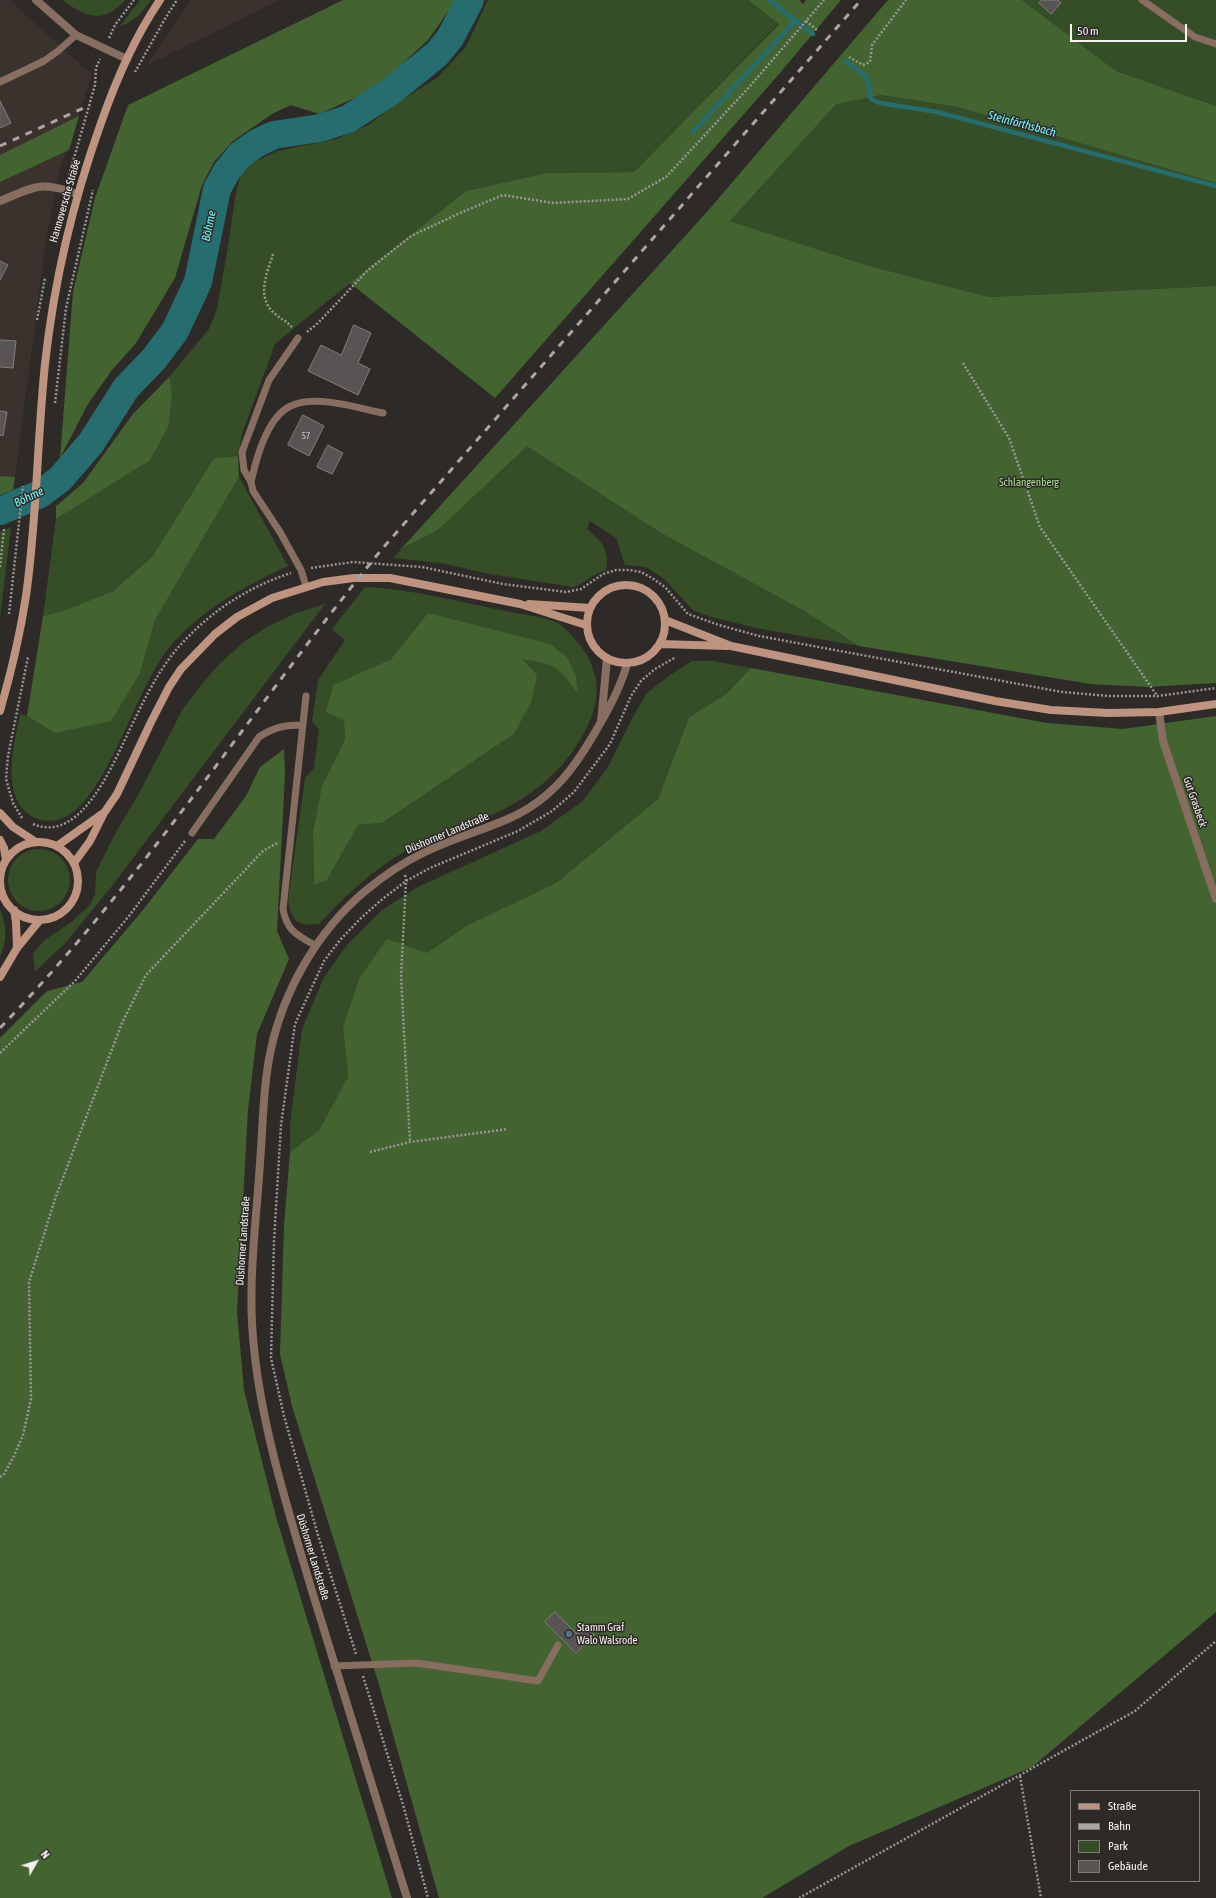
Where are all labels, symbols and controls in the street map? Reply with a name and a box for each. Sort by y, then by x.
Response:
scale bar [1072,16,1189,42]
text: 50 m [1077,24,1099,38]
water label: Steinförthsbach [986,108,1058,140]
street label: Hannoversche Straße [47,158,83,244]
water label: Böhme [199,209,219,243]
house number: 57 [302,431,310,441]
park label: Schlangenberg [999,476,1059,490]
water label: Böhme [12,484,46,510]
street label: Gut Grasbeck [1180,775,1210,829]
street label: Düshorner Landstraße [403,809,491,857]
street label: Düshorner Landstraße [233,1196,253,1286]
street label: Düshorner Landstraße [294,1512,332,1602]
place label: Stamm Graf Walo Walsrode [577,1621,637,1647]
marker: Stamm Graf Walo Walsrode [564,1629,574,1639]
legend [1070,1790,1200,1882]
text: Straße [1108,1799,1136,1813]
text: Bahn [1108,1819,1131,1833]
text: Park [1108,1839,1128,1853]
north arrow [16,1842,56,1882]
text: N [39,1848,52,1861]
text: Gebäude [1108,1859,1148,1873]

